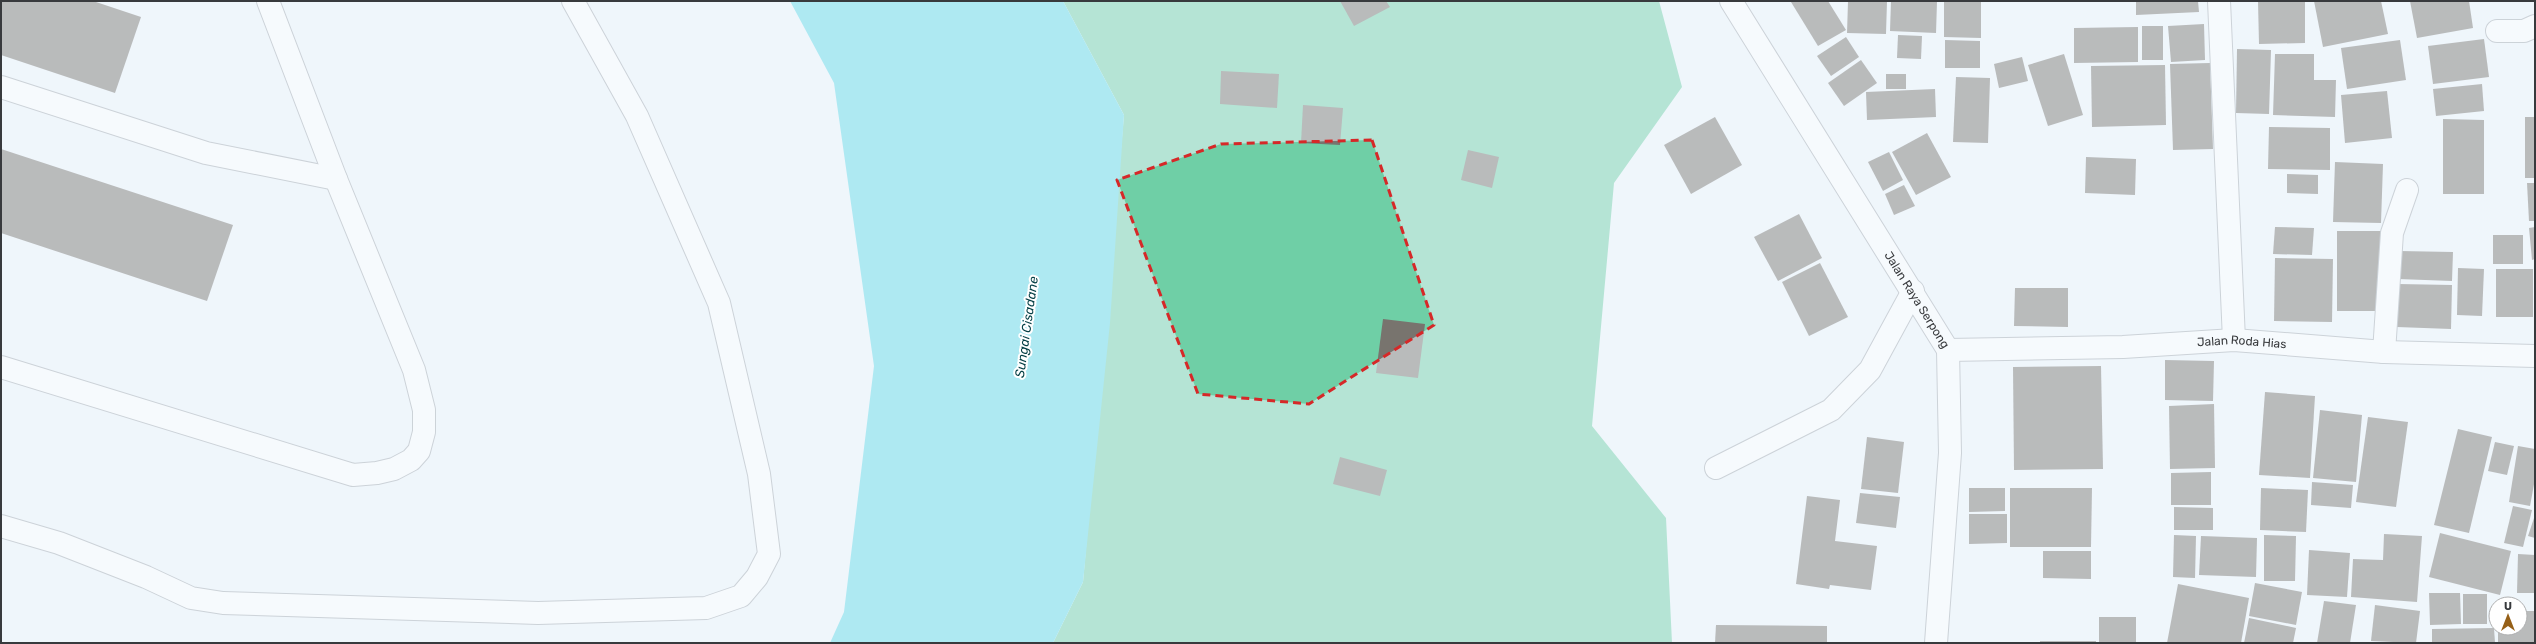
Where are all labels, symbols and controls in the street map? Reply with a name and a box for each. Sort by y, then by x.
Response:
street label: Jalan Raya Serpong [1881,249,1952,351]
water label: Sungai Cisadane [1012,275,1042,379]
street label: Jalan Roda Hias [2197,333,2287,351]
north arrow [2488,596,2528,636]
text: U [2504,600,2512,613]

